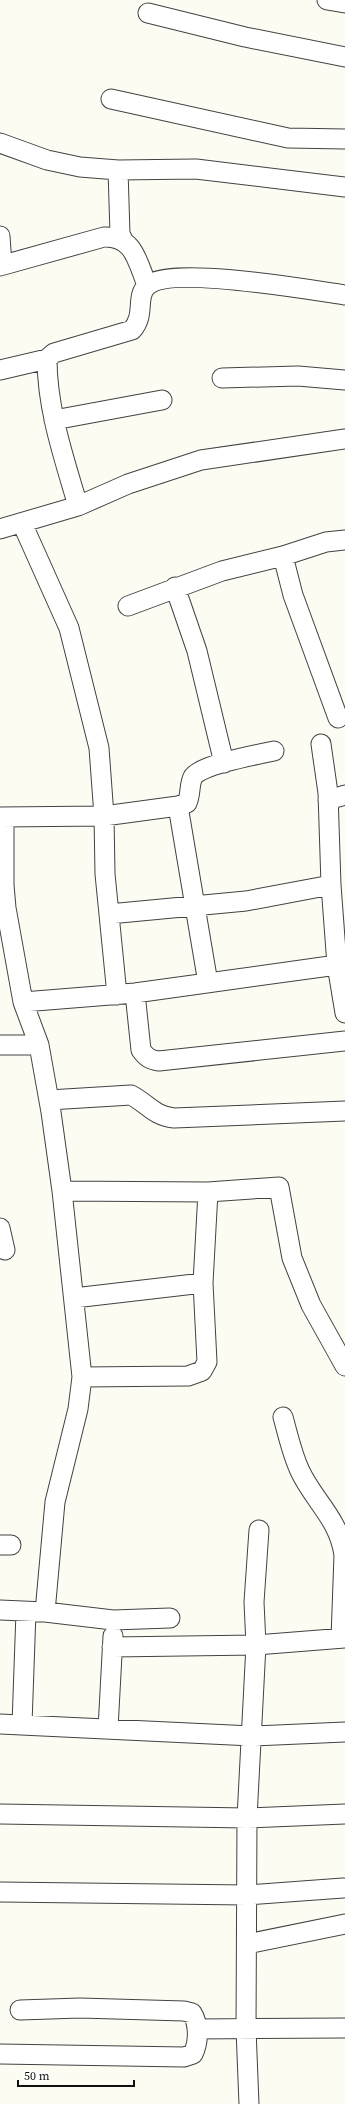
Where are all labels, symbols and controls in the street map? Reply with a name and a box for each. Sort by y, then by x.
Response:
scale bar [18,2062,134,2088]
text: 50 m [24,2068,50,2084]

